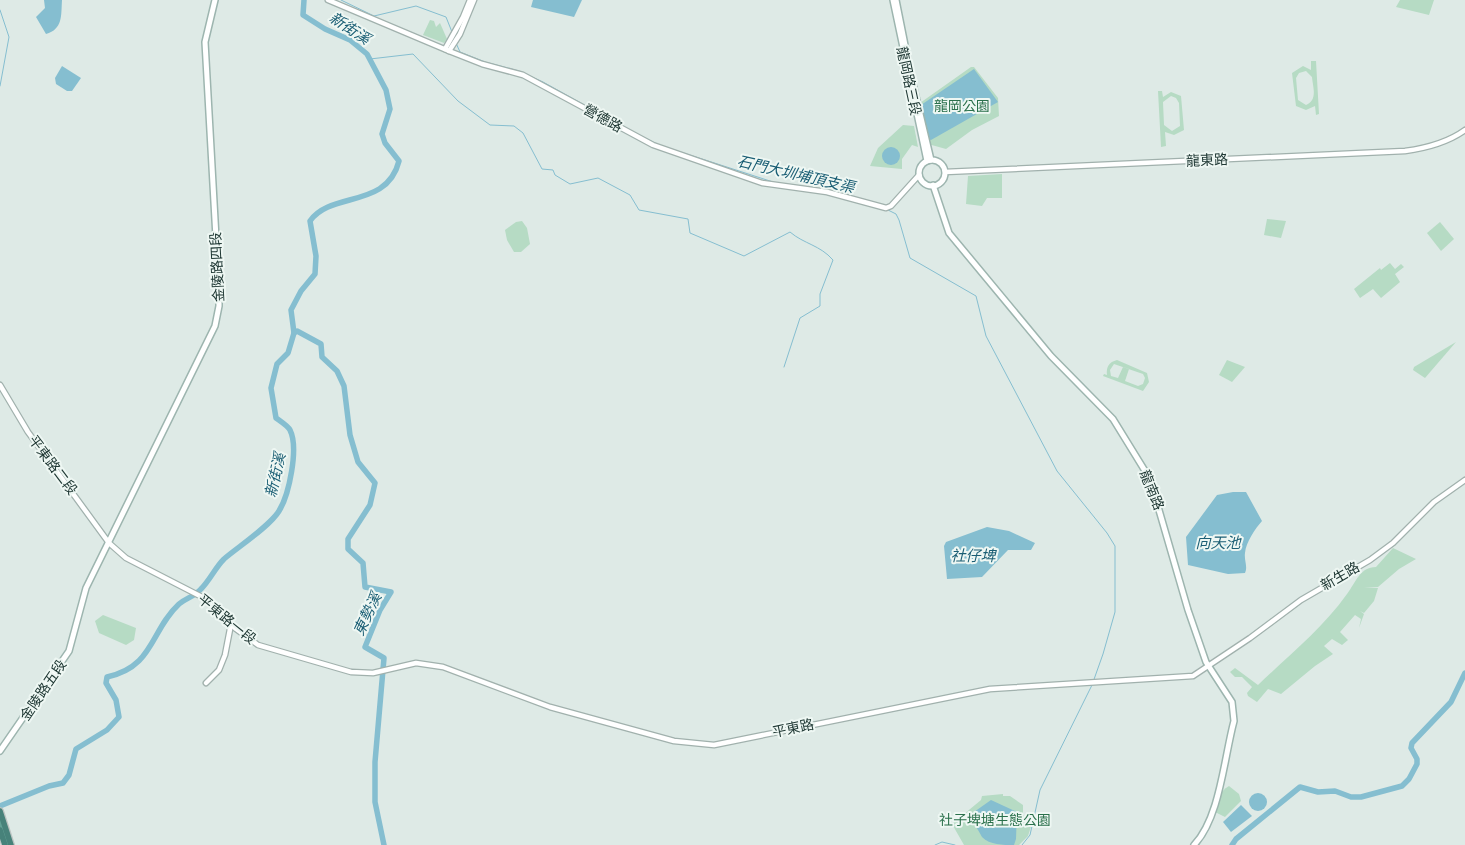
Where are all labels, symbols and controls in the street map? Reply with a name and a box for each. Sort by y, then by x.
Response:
water label: 新街溪 [326,8,376,49]
street label: 龍岡路三段 [893,45,925,117]
park label: 龍岡公園 [934,97,990,115]
street label: 營德路 [580,100,626,136]
street label: 龍東路 [1186,150,1228,170]
water label: 石門大圳埔頂支渠 [735,151,859,197]
street label: 金陵路四段 [206,232,228,302]
street label: 平東路二段 [25,432,81,498]
water label: 新街溪 [261,449,290,499]
street label: 龍南路 [1136,467,1168,513]
water label: 向天池 [1195,533,1242,552]
water label: 社仔埤 [950,546,997,565]
street label: 新生路 [1317,558,1363,594]
water label: 東勢溪 [349,588,386,638]
street label: 平東路一段 [194,590,260,648]
street label: 金陵路五段 [16,656,70,724]
street label: 平東路 [771,715,815,741]
park label: 社子埤塘生態公園 [939,811,1051,829]

